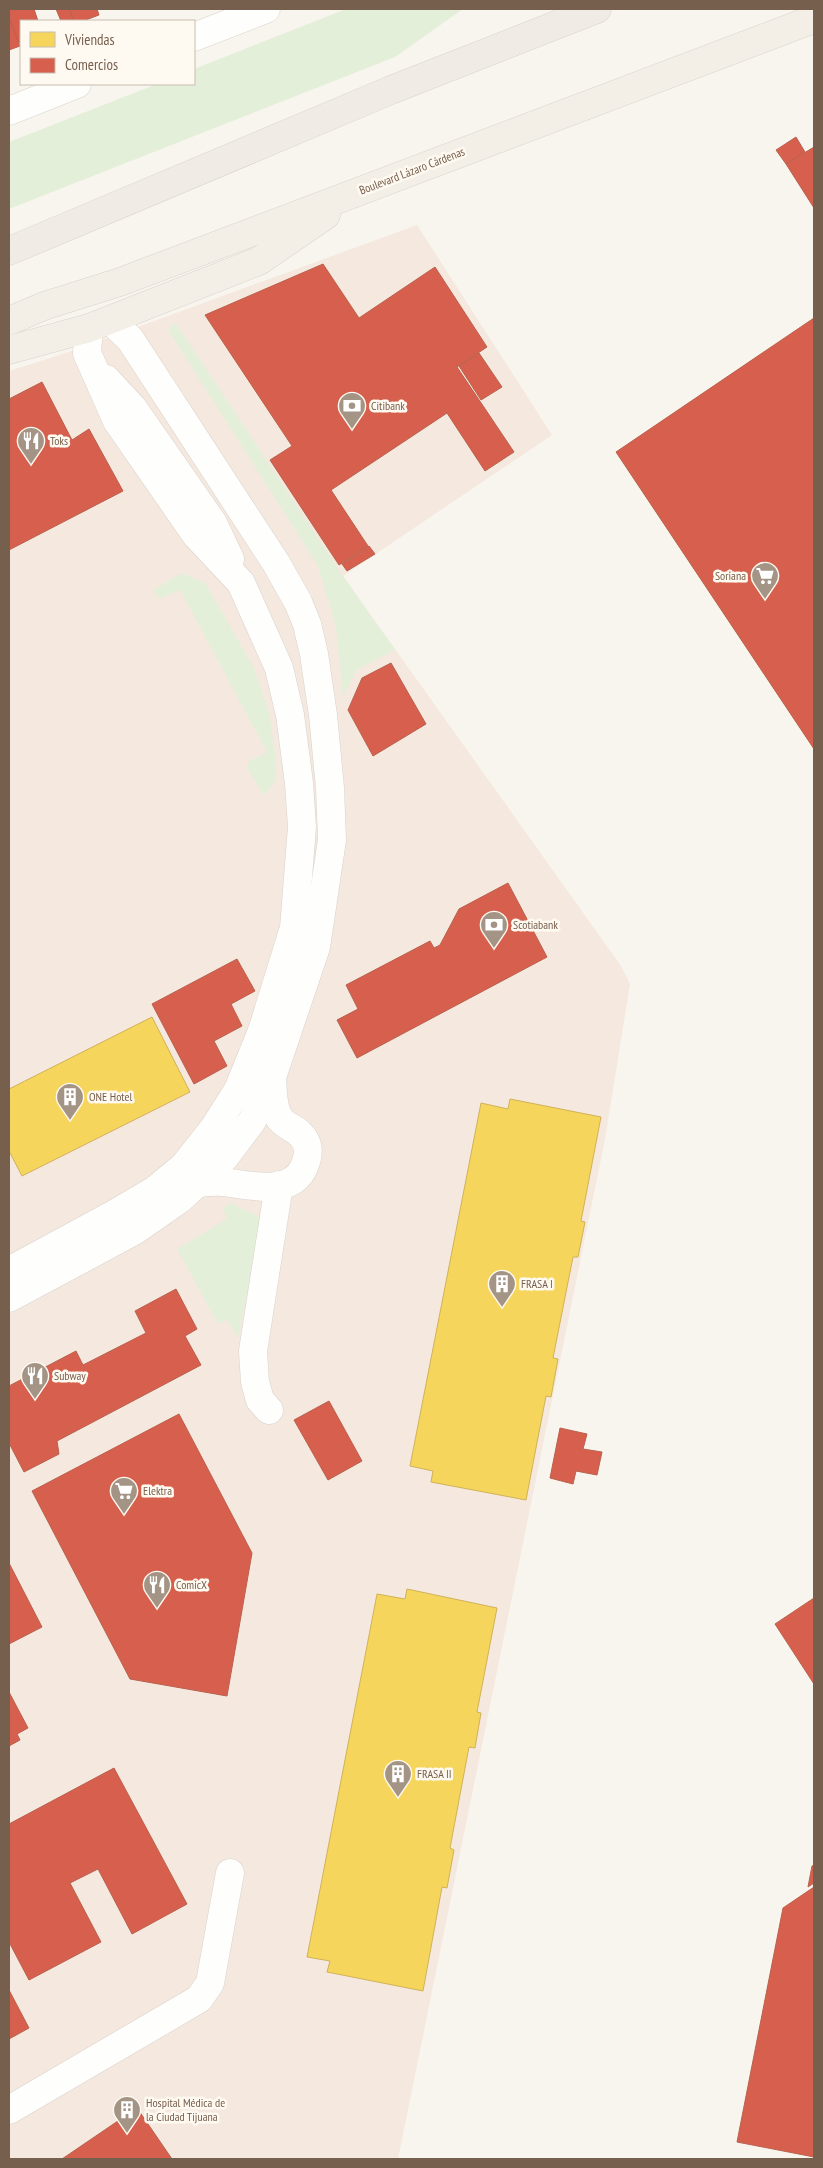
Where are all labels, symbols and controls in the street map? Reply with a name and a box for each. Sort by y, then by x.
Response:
legend [20,20,195,85]
text: Viviendas [64,30,115,49]
text: Comercios [65,55,118,74]
street label: Boulevard Lázaro Cárdenas [357,143,467,198]
bank icon: Citibank [337,391,367,430]
place label: Citibank [371,398,405,413]
restaurant icon: Toks [16,426,46,465]
place label: Toks [50,433,68,448]
supermarket icon: Soriana [750,561,780,600]
place label: Soriana [715,568,746,583]
bank icon: Scotiabank [479,910,509,949]
place label: Scotiabank [513,917,558,932]
building icon: ONE Hotel [55,1082,85,1121]
place label: ONE Hotel [89,1089,133,1104]
building icon: FRASA I [487,1269,517,1308]
place label: FRASA I [521,1276,553,1291]
restaurant icon: Subway [20,1361,50,1400]
place label: Subway [54,1368,86,1383]
supermarket icon: Elektra [109,1476,139,1515]
place label: Elektra [143,1483,172,1498]
restaurant icon: ComicX [142,1570,172,1609]
place label: ComicX [176,1577,207,1592]
building icon: FRASA II [383,1759,413,1798]
place label: FRASA II [417,1766,452,1781]
building icon: Hospital Médica de la Ciudad Tijuana [112,2095,142,2134]
place label: Hospital Médica de la Ciudad Tijuana [146,2095,225,2124]

